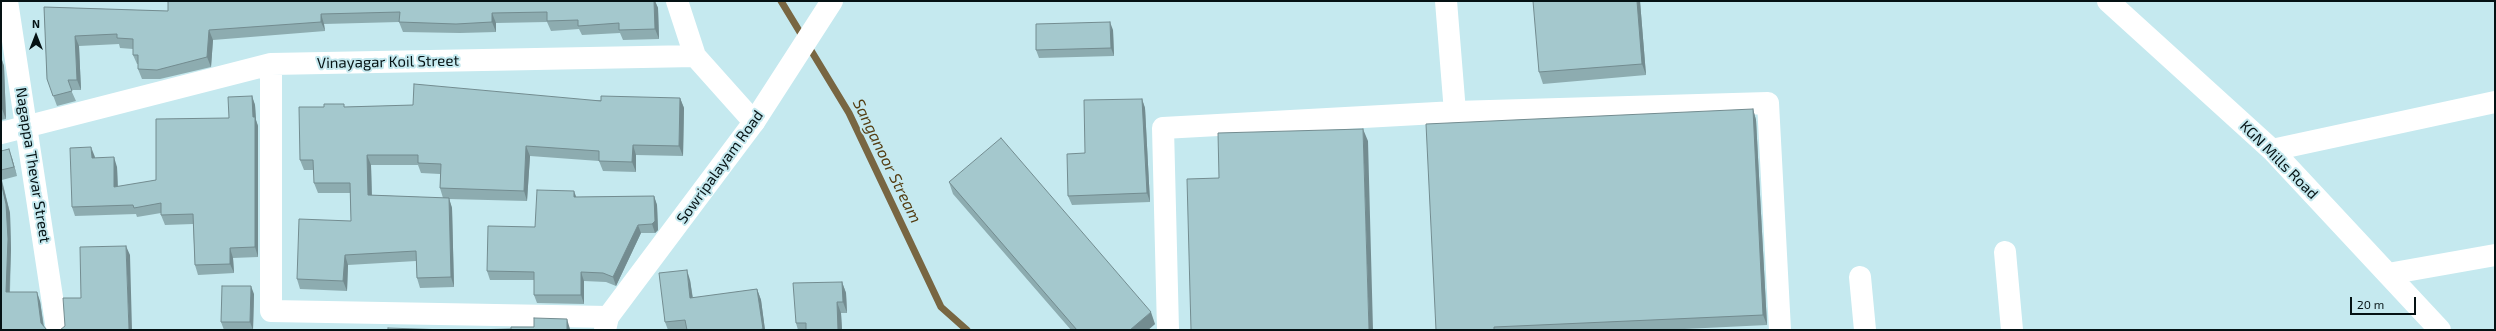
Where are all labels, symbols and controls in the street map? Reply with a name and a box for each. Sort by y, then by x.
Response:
north arrow [16,16,56,56]
text: N [32,17,40,30]
street label: Vinayagar Koil Street [317,52,459,72]
street label: Nagappa Thevar Street [12,86,54,244]
water label: Sanganoor Stream [849,96,925,226]
street label: Sowripalayam Road [673,107,767,227]
street label: KGN Mills Road [2236,117,2322,203]
scale bar [2352,289,2418,315]
text: 20 m [2357,297,2384,311]

